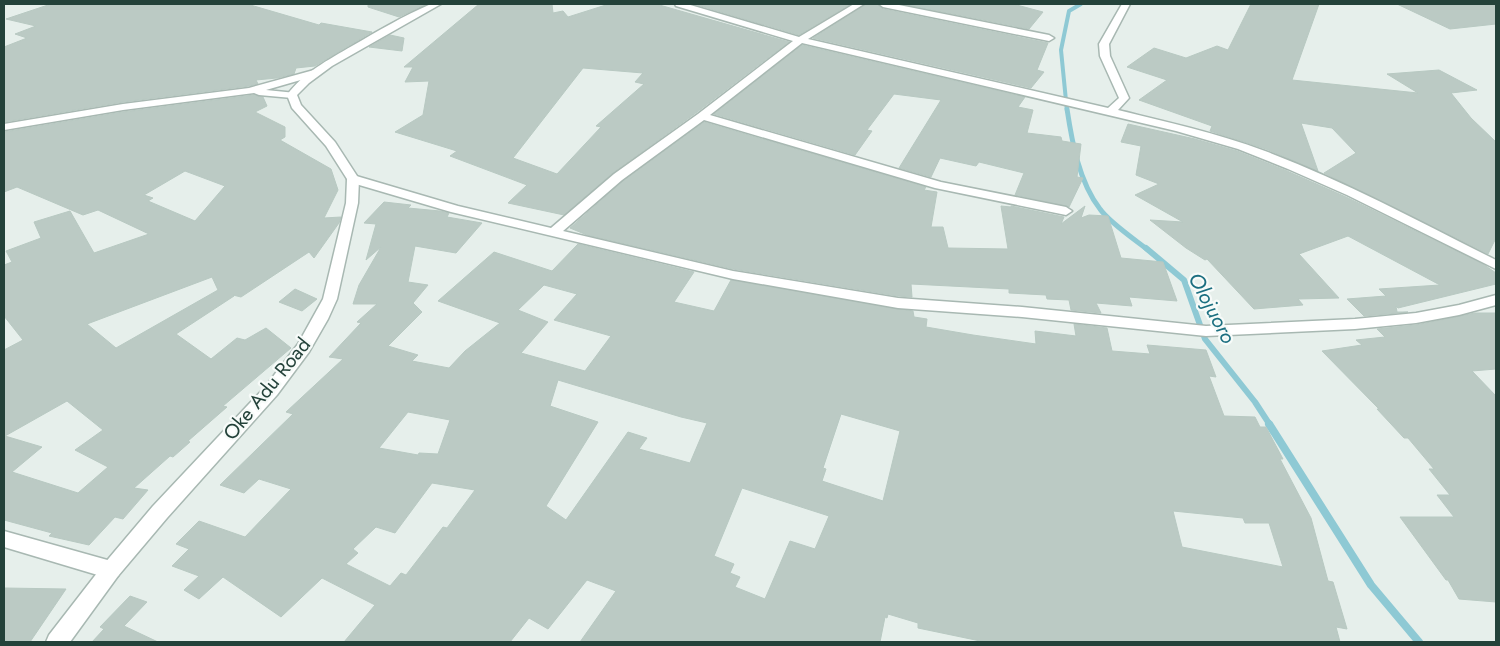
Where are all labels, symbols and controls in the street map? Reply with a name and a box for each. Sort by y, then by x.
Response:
water label: Olojuoro [1181,267,1243,349]
street label: Oke Adu Road [216,331,318,447]

